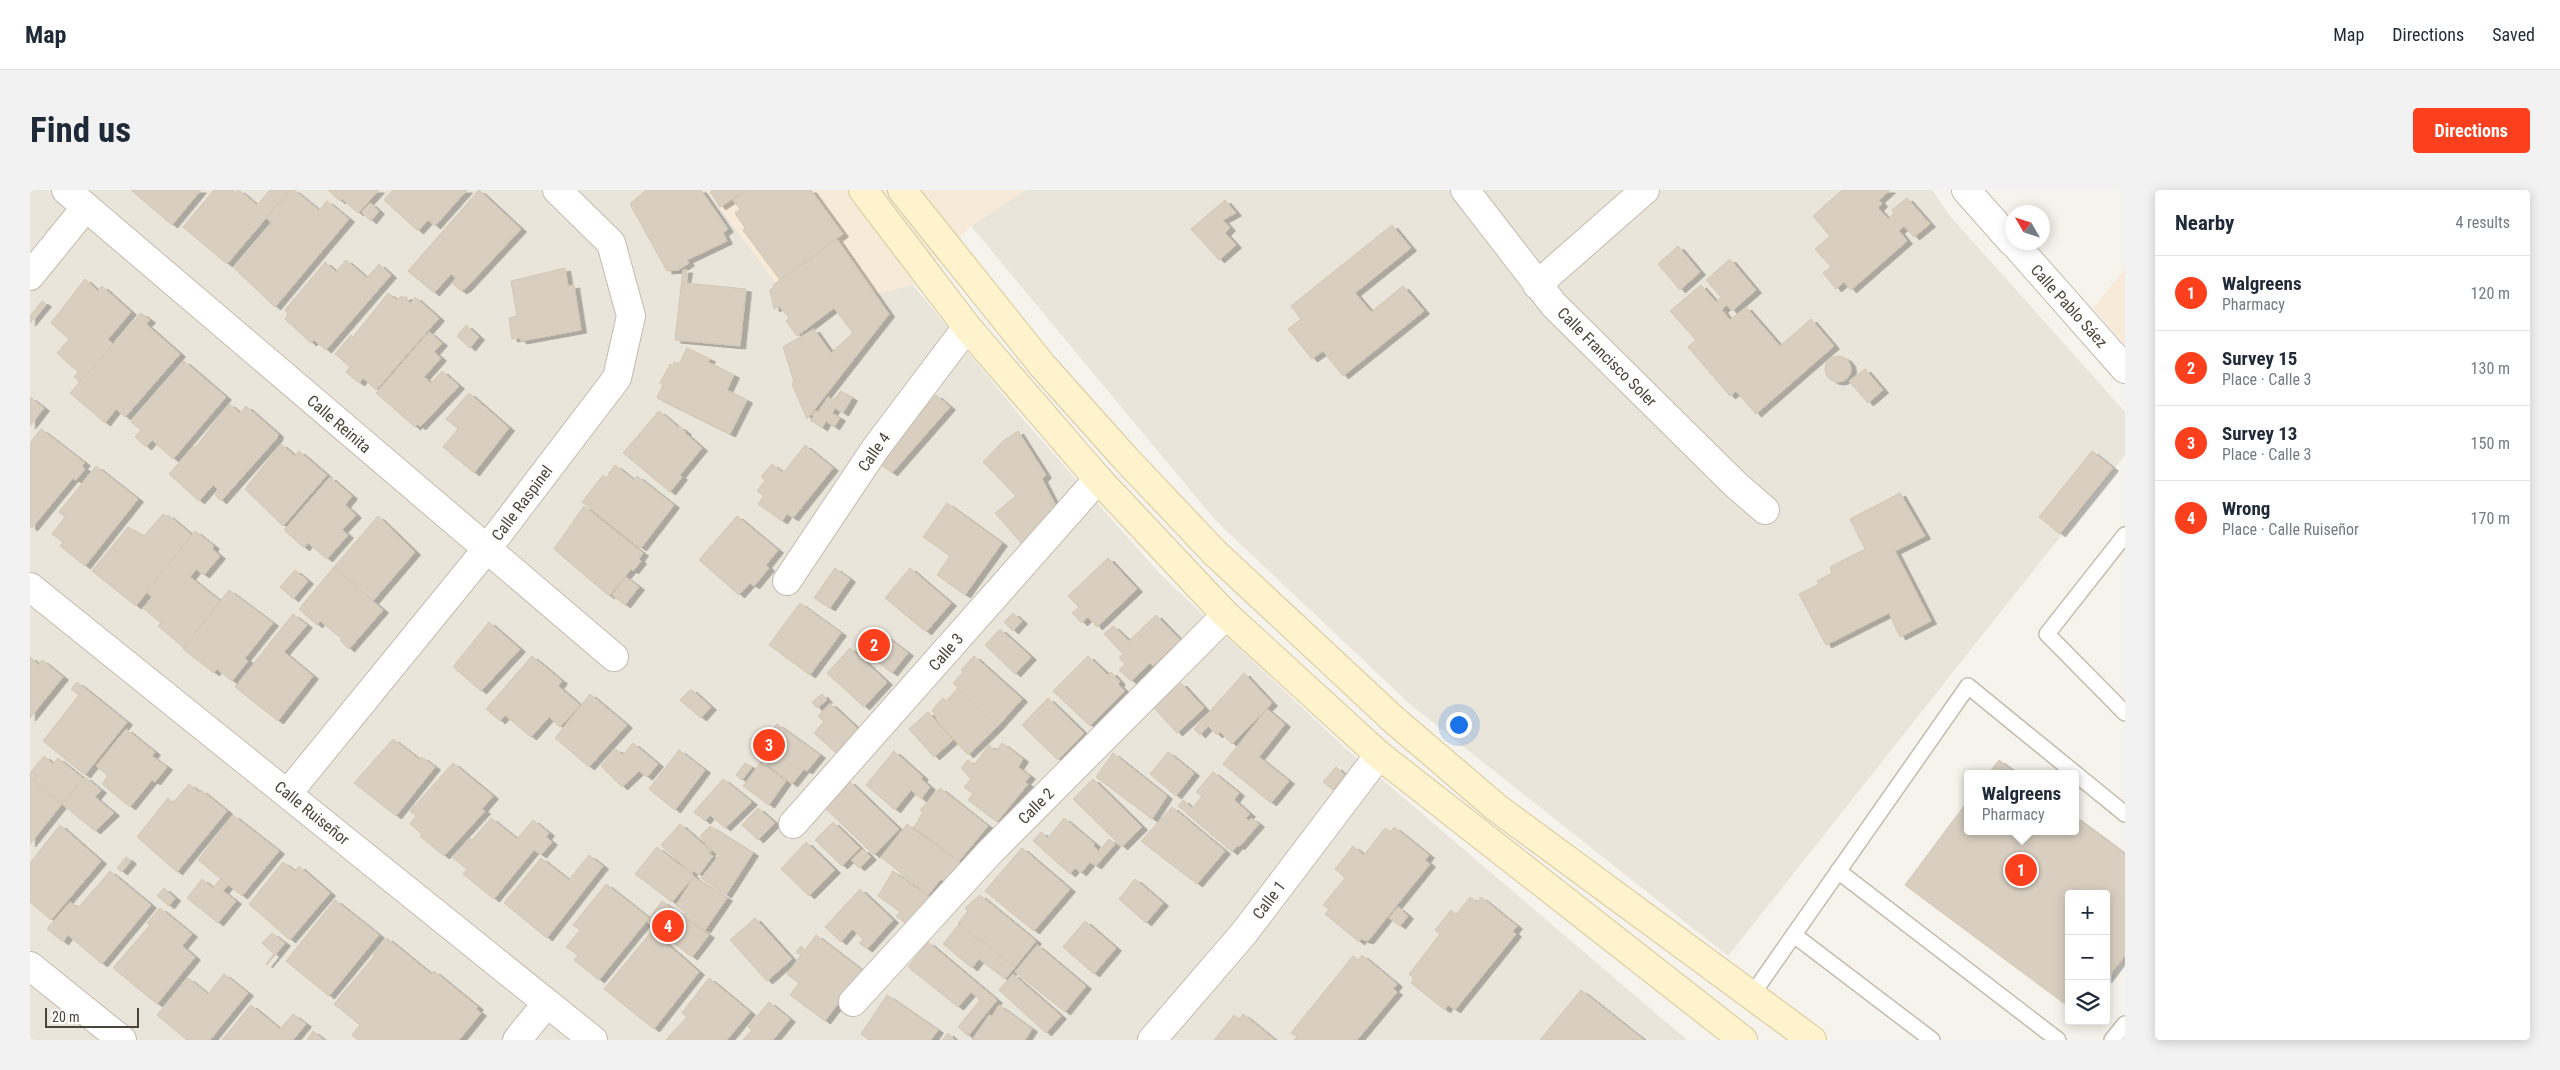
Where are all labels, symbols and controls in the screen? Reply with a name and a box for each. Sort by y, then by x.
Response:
text: Map [25,21,66,49]
text: Map [2333,24,2364,45]
text: Directions [2392,24,2464,45]
text: Saved [2492,24,2535,45]
button: Directions [2413,108,2530,153]
text: Find us [30,110,131,151]
north arrow [2005,205,2050,250]
text: Nearby [2175,211,2234,235]
text: 4 results [2455,213,2510,232]
street label: Calle Pablo Sáez [2027,260,2111,352]
text: Walgreens [2222,272,2302,295]
text: 1 [2187,284,2195,303]
text: 120 m [2471,284,2510,303]
text: Pharmacy [2222,295,2285,314]
street label: Calle Francisco Soler [1553,303,1661,411]
text: Survey 15 [2222,347,2297,370]
text: 2 [2187,359,2195,378]
text: 130 m [2471,359,2510,378]
text: Place · Calle 3 [2222,370,2311,389]
street label: Calle Reinita [303,391,375,457]
text: Survey 13 [2222,422,2297,445]
street label: Calle 4 [854,429,894,475]
text: 3 [2187,434,2195,453]
text: 150 m [2471,434,2510,453]
text: Place · Calle 3 [2222,445,2311,464]
street label: Calle Raspinel [488,462,556,544]
text: Wrong [2222,497,2270,520]
text: 4 [2187,509,2195,528]
text: 170 m [2471,509,2510,528]
text: Place · Calle Ruiseñor [2222,520,2359,539]
pin: 2 [858,626,890,664]
street label: Calle 3 [925,629,967,675]
your location [1446,712,1472,738]
pin: 3 [753,726,785,764]
popup [1964,770,2079,835]
street label: Calle Ruiseñor [271,777,353,849]
text: Walgreens [1982,782,2061,805]
street label: Calle 2 [1014,784,1058,828]
text: Pharmacy [1982,805,2045,824]
pin: 1 [2005,851,2037,889]
street label: Calle 1 [1248,877,1290,923]
map controls [2065,890,2110,1025]
button: + [2065,890,2110,935]
pin: 4 [652,907,684,945]
button: − [2065,935,2110,980]
button: layers [2065,980,2110,1025]
scale bar [45,1005,139,1028]
text: 20 m [52,1009,80,1025]

